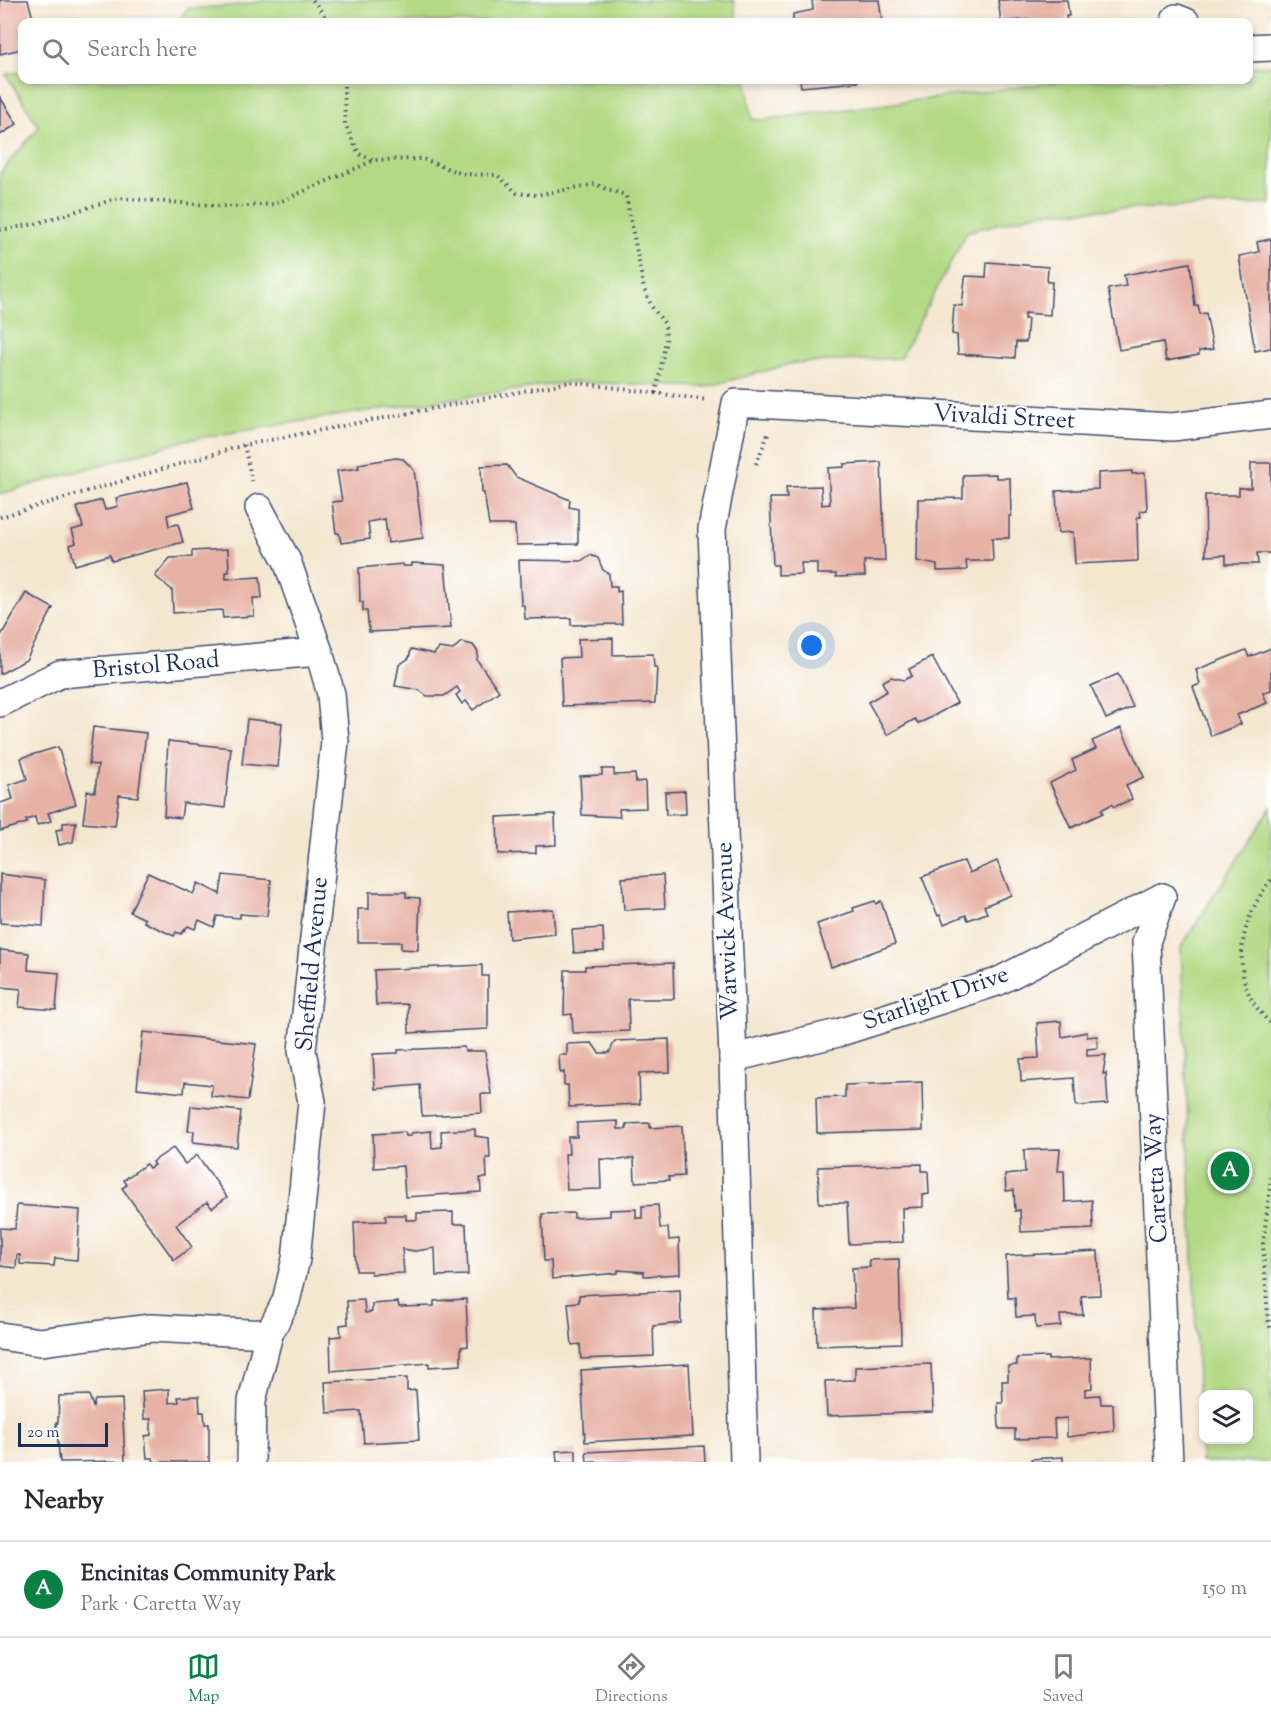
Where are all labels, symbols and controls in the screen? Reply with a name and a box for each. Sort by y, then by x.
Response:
search box [18,18,1253,84]
icon: search [39,35,72,68]
text: Search here [87,35,197,67]
street label: Vivaldi Street [932,397,1076,439]
your location [797,631,826,660]
street label: Bristol Road [91,643,221,688]
street label: Warwick Avenue [708,841,748,1021]
street label: Sheffield Avenue [288,875,338,1053]
street label: Starlight Drive [859,958,1013,1040]
street label: Caretta Way [1137,1112,1177,1244]
pin: A [1210,1148,1250,1194]
map controls [1199,1390,1253,1444]
button: layers [1199,1390,1253,1444]
scale bar [18,1420,108,1448]
text: 20 m [27,1422,60,1445]
text: Nearby [24,1483,104,1520]
text: Encinitas Community Park [81,1559,336,1591]
text: A [35,1575,52,1604]
text: 150 m [1202,1575,1247,1604]
text: Park · Caretta Way [81,1591,241,1620]
tab: Map [187,1650,220,1709]
tab: Directions [595,1650,668,1709]
tab: Saved [1042,1650,1084,1709]

